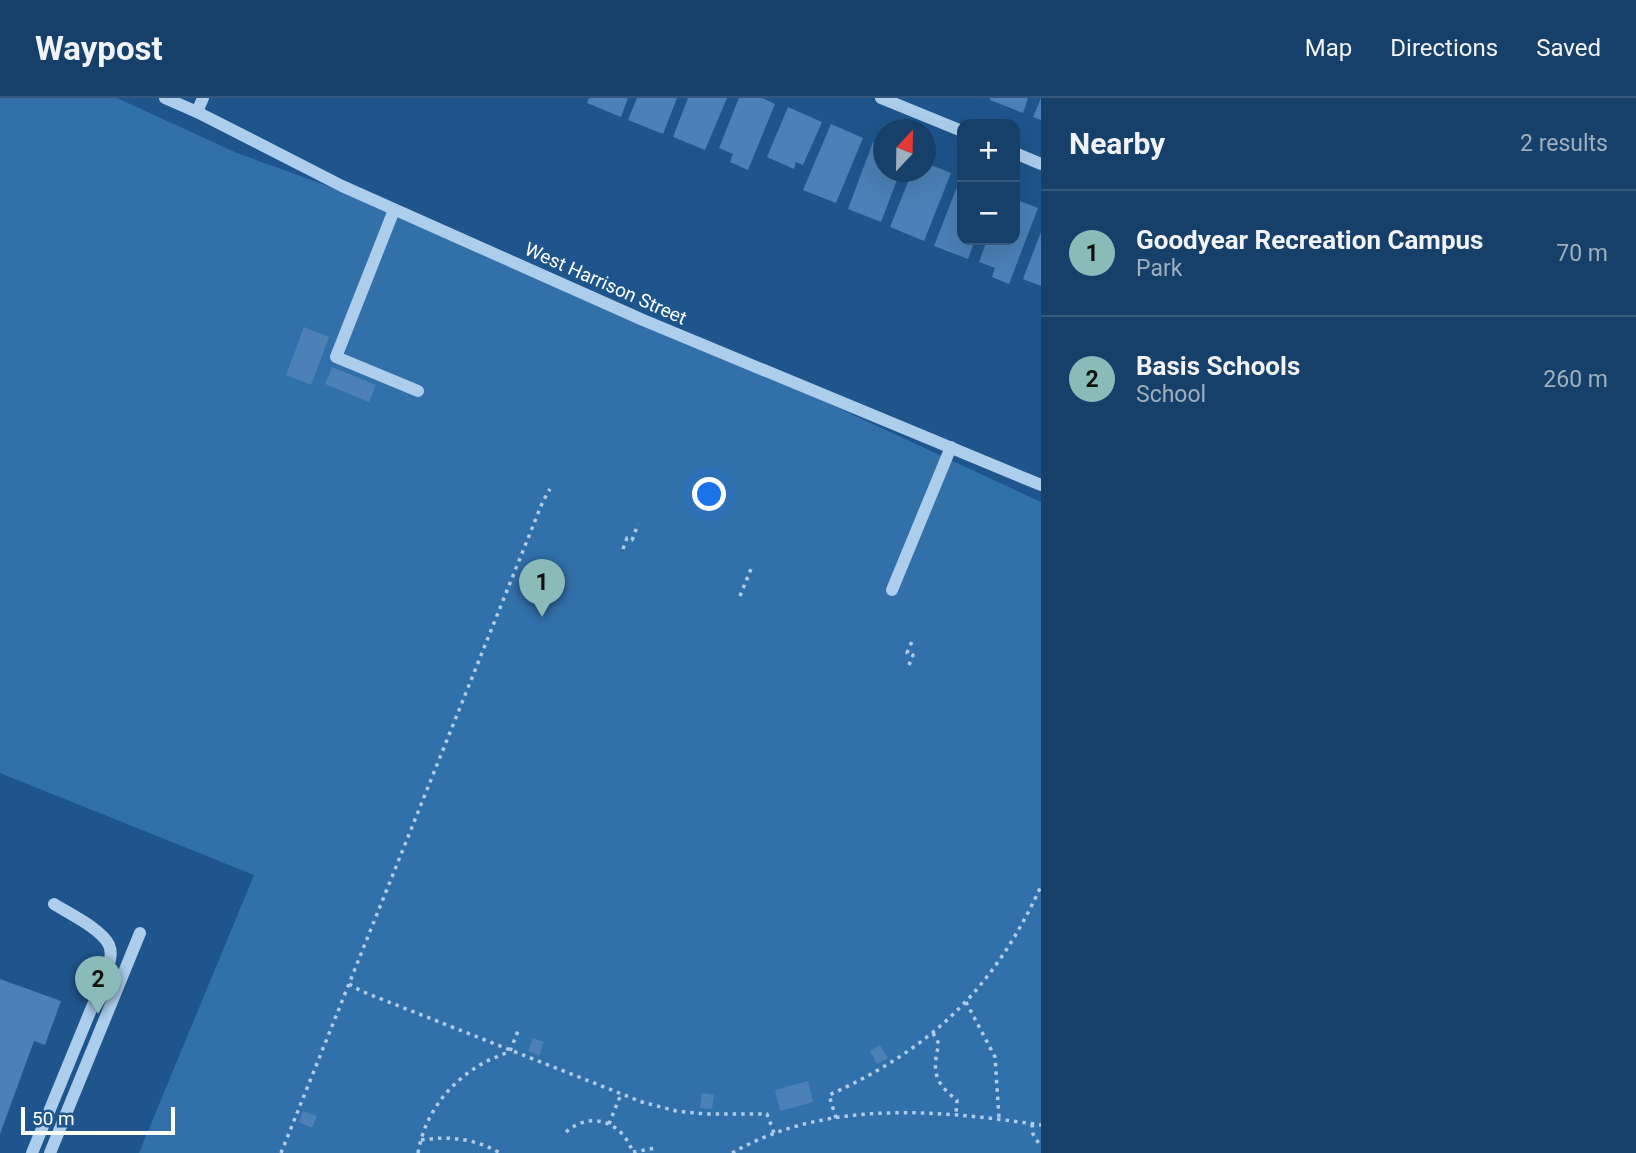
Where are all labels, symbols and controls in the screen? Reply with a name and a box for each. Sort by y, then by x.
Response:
text: Waypost [35,29,163,68]
text: Map [1305,34,1352,62]
text: Directions [1390,34,1498,62]
text: Saved [1536,34,1601,62]
north arrow [873,119,936,182]
map controls [957,119,1020,245]
button: + [957,119,1020,182]
text: Nearby [1069,126,1165,161]
text: 2 results [1520,130,1608,157]
button: − [957,182,1020,245]
text: Goodyear Recreation Campus [1136,225,1483,255]
street label: West Harrison Street [521,237,690,330]
text: 1 [1085,240,1099,267]
text: 70 m [1556,240,1608,267]
text: Park [1136,255,1182,282]
text: Basis Schools [1136,351,1300,381]
text: 2 [1085,366,1099,393]
text: 260 m [1543,366,1608,393]
text: School [1136,381,1206,408]
your location [692,477,726,511]
pin: 1 [519,559,565,617]
pin: 2 [75,956,121,1014]
scale bar [21,1104,175,1136]
text: 50 m [32,1107,75,1130]

